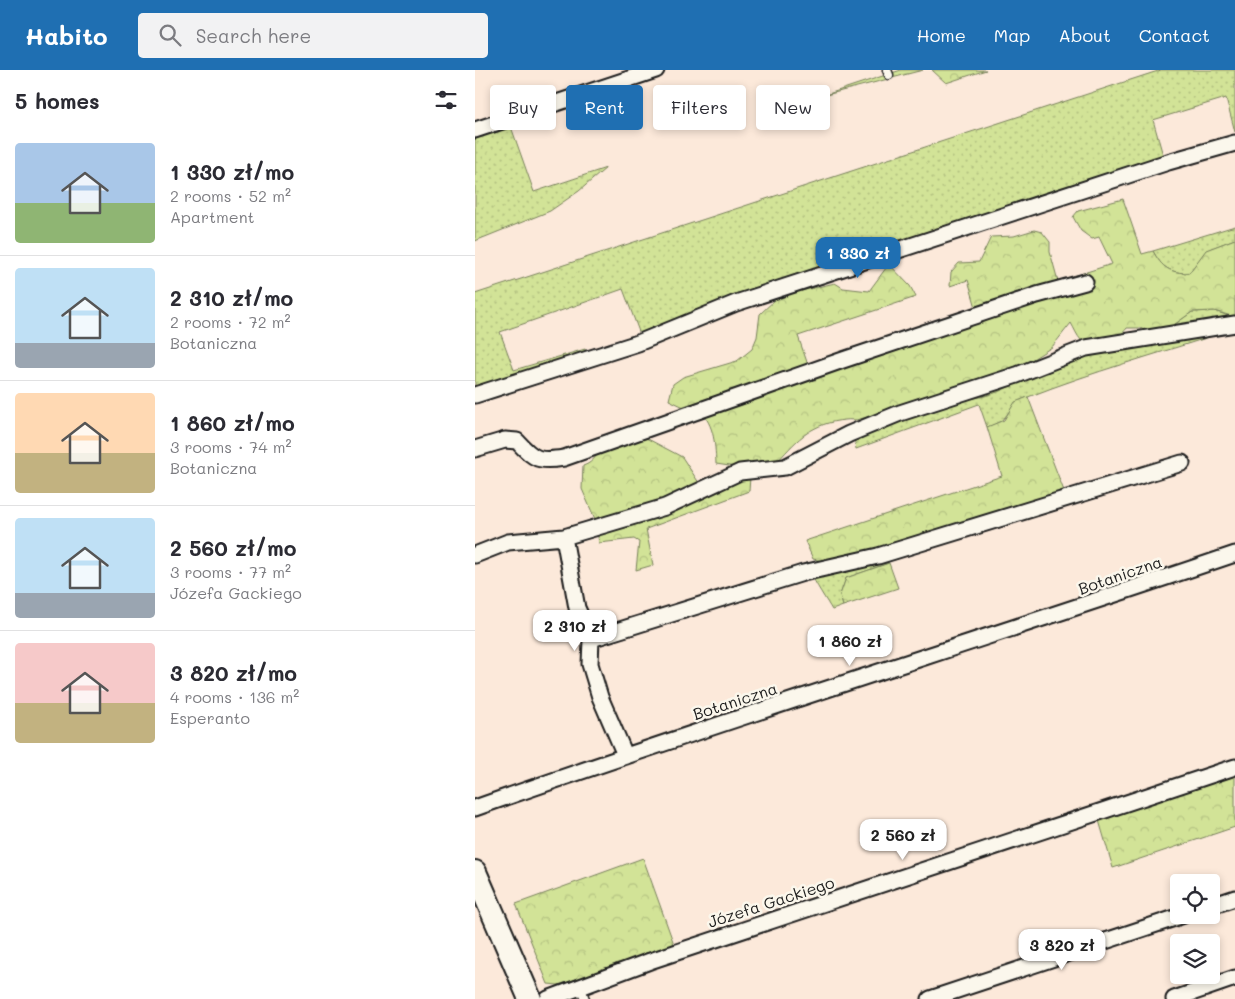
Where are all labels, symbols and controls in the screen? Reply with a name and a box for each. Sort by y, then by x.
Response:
search box [138,13,488,58]
text: Habito [25,20,108,51]
icon: search [156,21,184,49]
text: Search here [196,23,311,48]
text: Home [917,23,966,47]
text: Map [994,23,1030,47]
text: About [1058,23,1111,47]
text: Contact [1139,23,1210,47]
chip: Buy [490,85,556,130]
chip: Rent [566,85,643,130]
chip: Filters [653,85,746,130]
chip: New [756,85,830,130]
icon: filters [432,86,460,114]
text: 5 homes [15,87,100,114]
text: 1 330 zł/mo [170,158,294,185]
icon: home [55,163,115,223]
text: 2 rooms · 52 m² [170,185,291,206]
text: Apartment [170,206,255,227]
pin: 1 330 zł [806,236,910,279]
text: 1 330 zł [827,242,889,263]
text: 2 310 zł/mo [170,284,293,311]
icon: home [55,288,115,348]
text: 2 rooms · 72 m² [170,311,291,332]
text: Botaniczna [170,332,257,353]
text: 1 860 zł/mo [170,409,295,436]
icon: home [55,413,115,473]
text: 3 rooms · 74 m² [170,436,291,457]
text: Botaniczna [170,457,257,478]
text: 2 560 zł/mo [170,534,296,561]
icon: home [55,538,115,598]
street label: Botaniczna [1075,550,1165,599]
text: 3 rooms · 77 m² [170,561,291,582]
text: Józefa Gackiego [170,582,302,603]
pin: 2 310 zł [523,610,627,652]
text: 2 310 zł [544,615,606,636]
pin: 1 860 zł [798,624,902,667]
text: 1 860 zł [818,630,882,651]
text: 3 820 zł/mo [170,659,297,686]
icon: home [55,663,115,723]
street label: Botaniczna [690,677,780,724]
text: 4 rooms · 136 m² [170,686,299,707]
text: Esperanto [170,707,250,728]
pin: 2 560 zł [851,818,955,861]
text: 2 560 zł [871,824,935,845]
street label: Józefa Gackiego [705,871,837,932]
map controls [1170,874,1220,984]
button: locate [1170,874,1220,924]
pin: 3 820 zł [1010,928,1114,971]
text: 3 820 zł [1029,934,1095,955]
button: layers [1170,934,1220,984]

